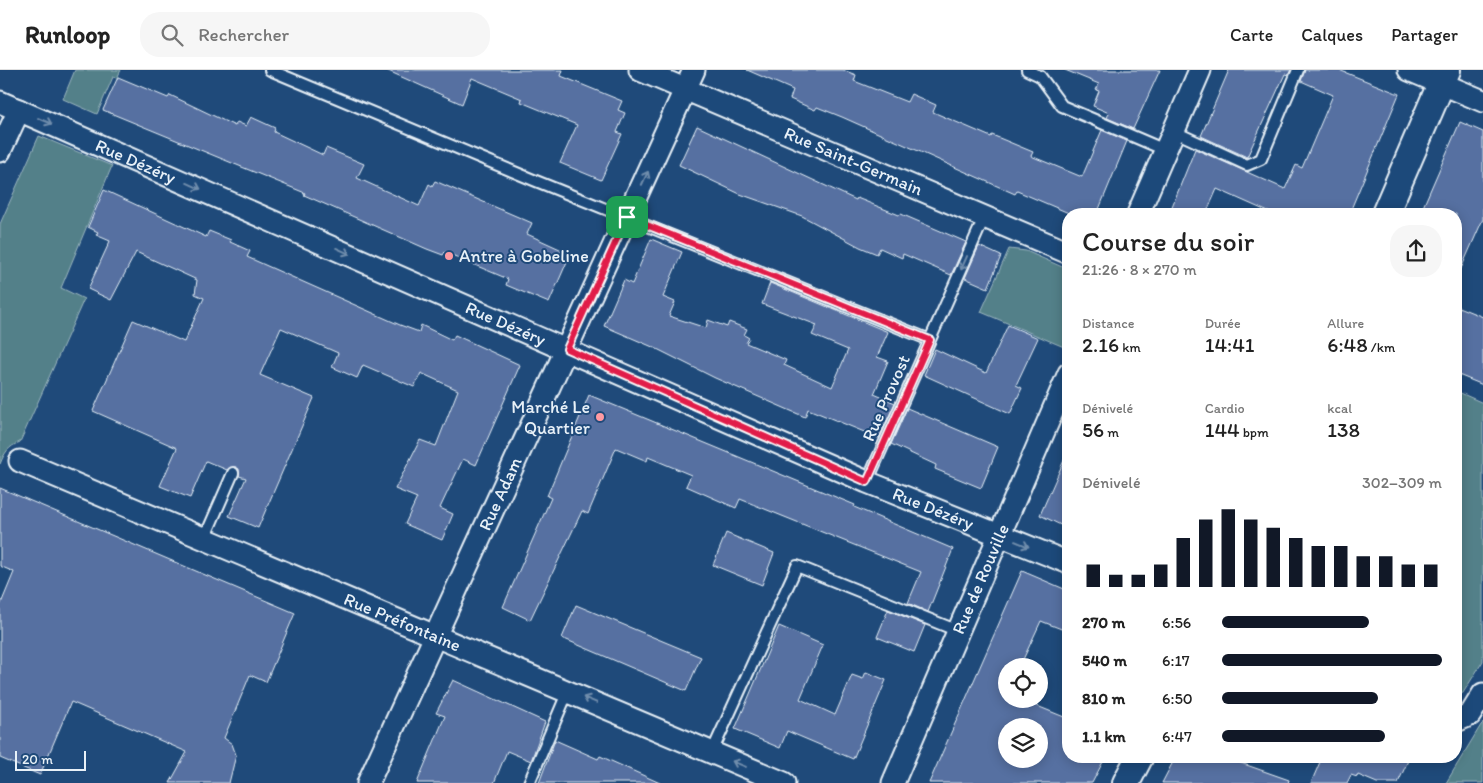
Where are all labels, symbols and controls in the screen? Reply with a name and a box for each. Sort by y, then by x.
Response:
search box [140,12,490,57]
text: Runloop [25,20,110,49]
icon: search [158,21,186,49]
text: Rechercher [198,23,289,46]
text: Carte [1230,24,1273,46]
text: Calques [1301,24,1363,46]
text: Partager [1391,24,1458,46]
one-way arrow [37,117,52,127]
street label: Rue Saint-Germain [781,122,926,200]
street label: Rue Dézéry [92,134,180,189]
one-way arrow [641,171,651,186]
one-way arrow [186,182,201,192]
pin [606,196,648,238]
icon: arrive [613,203,641,231]
text: Course du soir [1082,224,1254,258]
button: share [1390,225,1442,277]
place label: Antre à Gobeline [459,245,589,267]
one-way arrow [335,247,350,257]
marker: Antre à Gobeline [443,250,455,262]
one-way arrow [959,255,969,270]
text: 21:26 · 8 × 270 m [1082,260,1197,279]
street label: Rue Dézéry [462,296,550,351]
text: Distance [1082,315,1134,332]
text: Durée [1205,315,1241,332]
text: Allure [1327,315,1364,332]
text: 2.16 [1082,332,1119,357]
text: 14:41 [1205,332,1255,357]
text: 6:48 [1327,332,1368,357]
text: km [1119,339,1141,356]
text: /km [1368,339,1395,356]
street label: Rue Provost [857,351,915,445]
place label: Marché Le Quartier [511,396,591,439]
text: Dénivelé [1082,400,1133,417]
text: Cardio [1205,400,1245,417]
text: kcal [1327,400,1352,417]
marker: Marché Le Quartier [594,411,606,423]
text: 56 [1082,417,1104,442]
text: 144 [1205,417,1240,442]
text: 138 [1327,417,1360,442]
text: m [1104,424,1119,441]
text: bpm [1240,424,1269,441]
street label: Rue Adam [474,453,527,534]
text: Dénivelé [1082,473,1141,492]
text: 302–309 m [1362,473,1442,492]
street label: Rue Dézéry [889,482,978,535]
street label: Rue de Rouville [947,521,1014,637]
one-way arrow [1014,540,1029,550]
street label: Rue Préfontaine [341,588,464,657]
text: 270 m [1082,613,1125,632]
text: 6:56 [1162,613,1191,632]
text: 540 m [1082,651,1127,670]
text: 6:17 [1162,651,1190,670]
map controls [998,658,1048,768]
button: locate [998,658,1048,708]
text: 810 m [1082,689,1125,708]
text: 6:50 [1162,689,1193,708]
one-way arrow [583,695,598,705]
button: layers [998,718,1048,768]
text: 1.1 km [1082,727,1126,746]
text: 6:47 [1162,727,1192,746]
scale bar [15,748,86,771]
text: 20 m [22,751,53,768]
one-way arrow [732,759,747,768]

